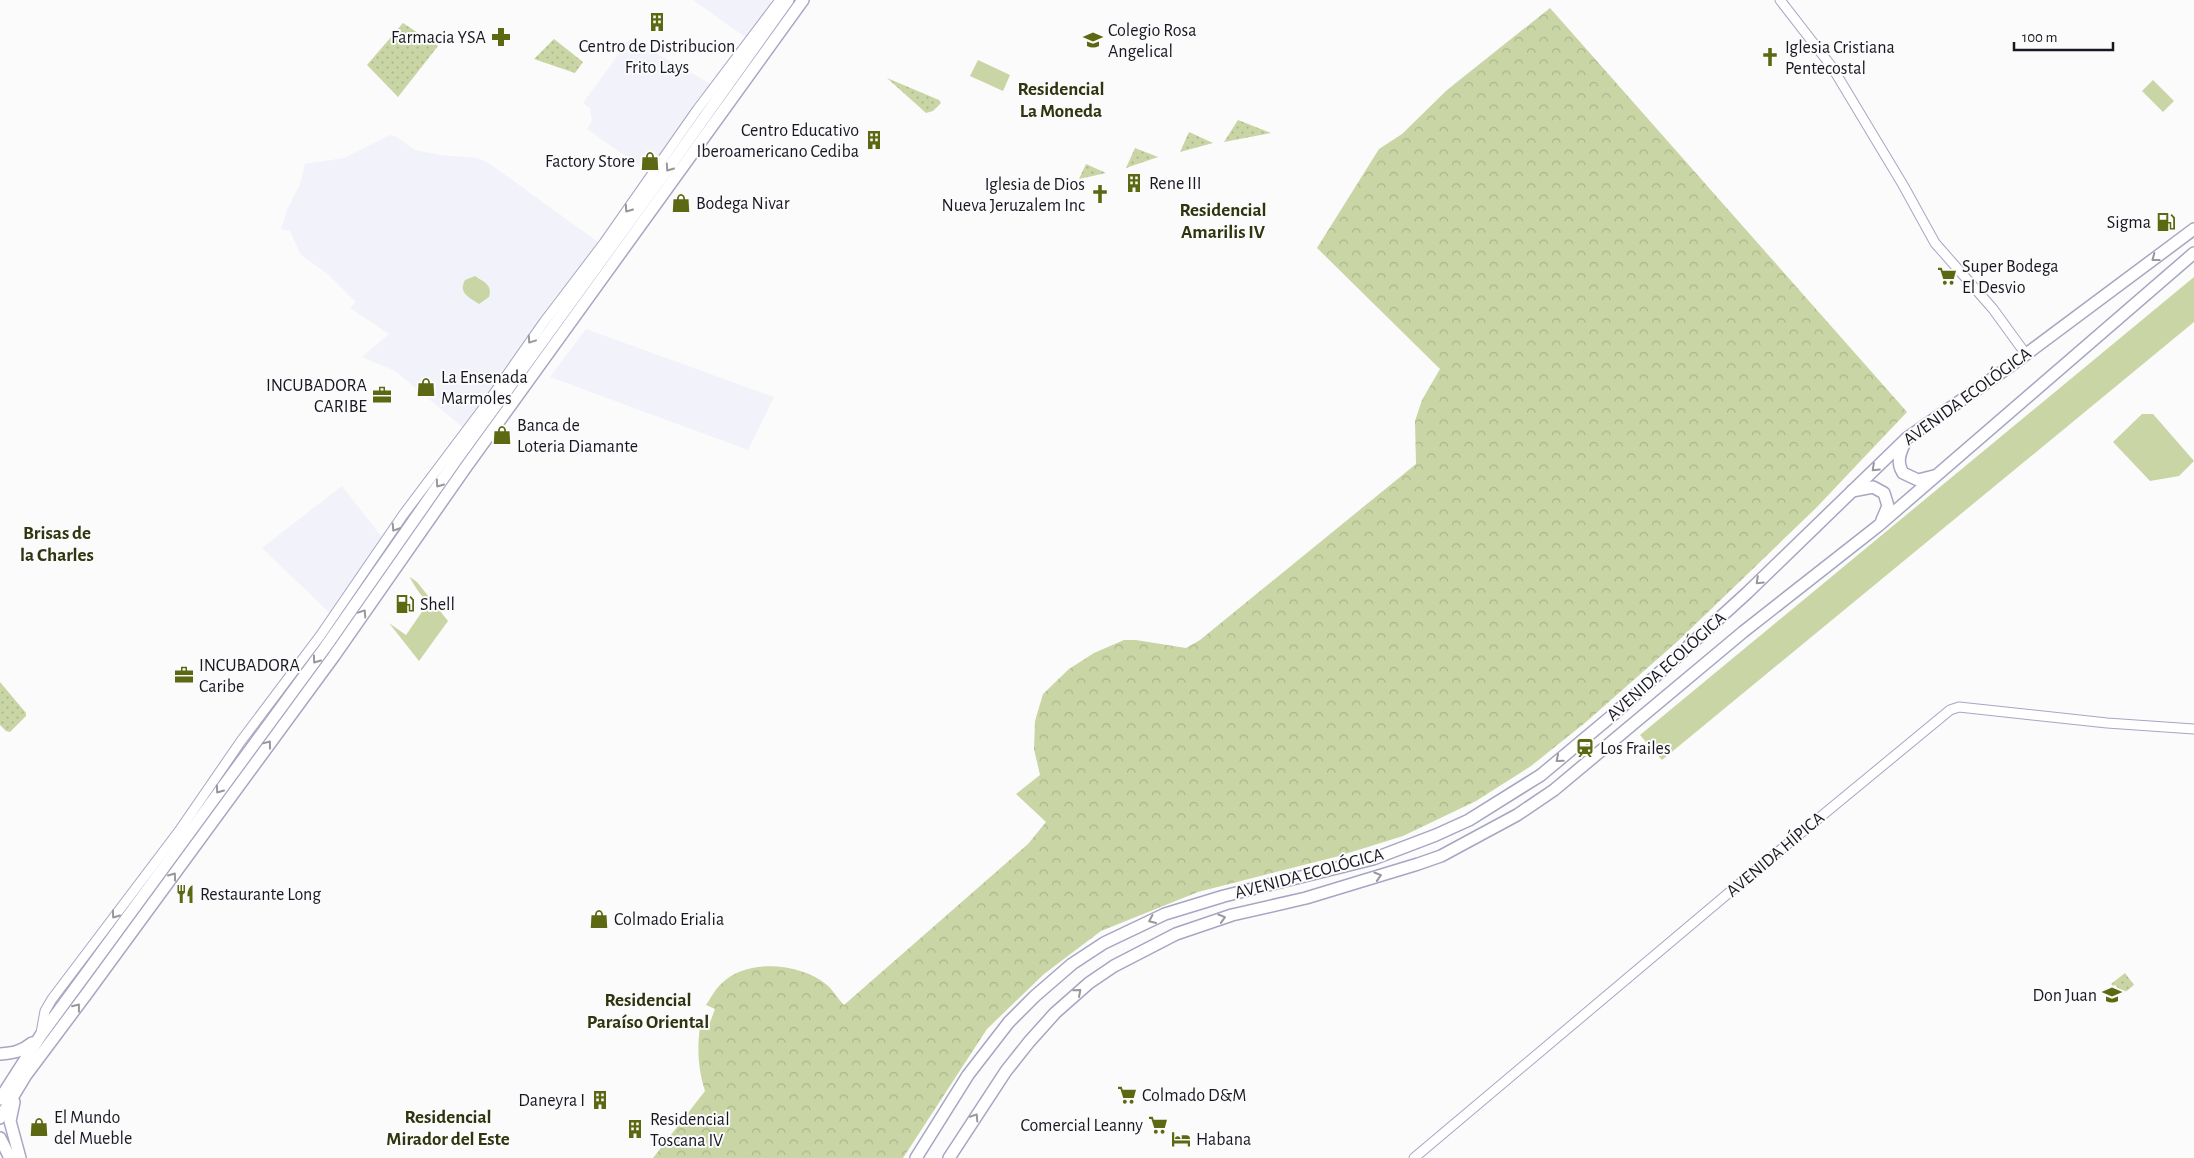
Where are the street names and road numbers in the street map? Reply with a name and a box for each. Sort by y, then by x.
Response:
street label: AVENIDA ECOLÓGICA [1899,342,2035,449]
street label: AVENIDA ECOLÓGICA [1602,606,1730,725]
street label: AVENIDA HÍPICA [1721,806,1828,901]
street label: AVENIDA ECOLÓGICA [1232,842,1386,902]

